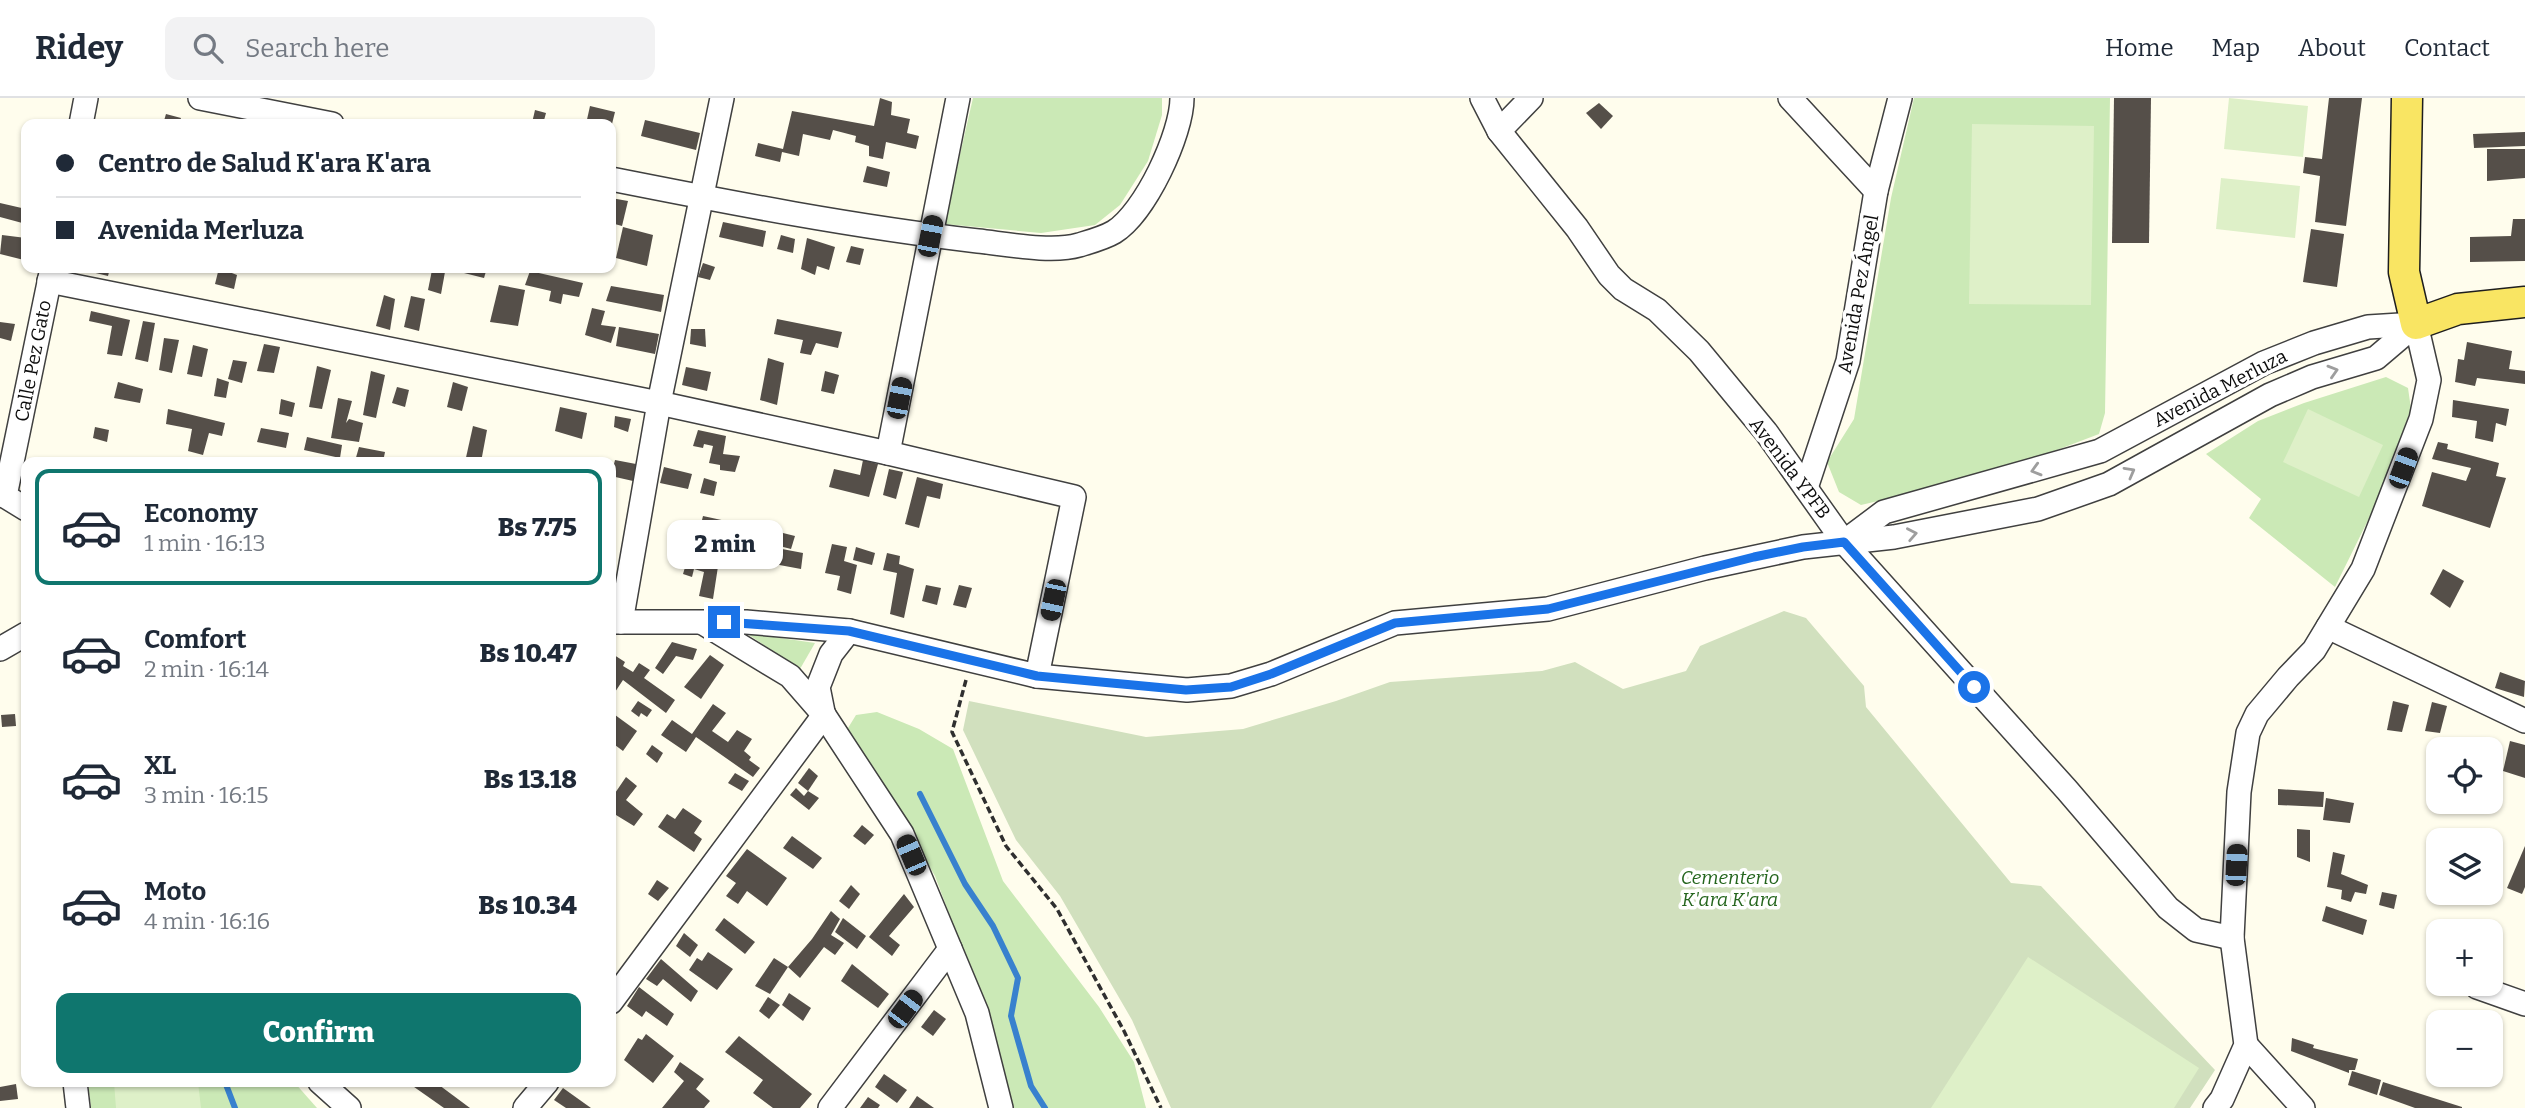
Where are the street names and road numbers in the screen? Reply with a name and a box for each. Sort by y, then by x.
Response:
street label: Avenida Pez Ángel [1833,213,1883,375]
street label: Calle Pez Gato [10,298,56,424]
street label: Avenida Merluza [2149,344,2291,432]
street label: Avenida YPFB [1745,413,1835,523]

